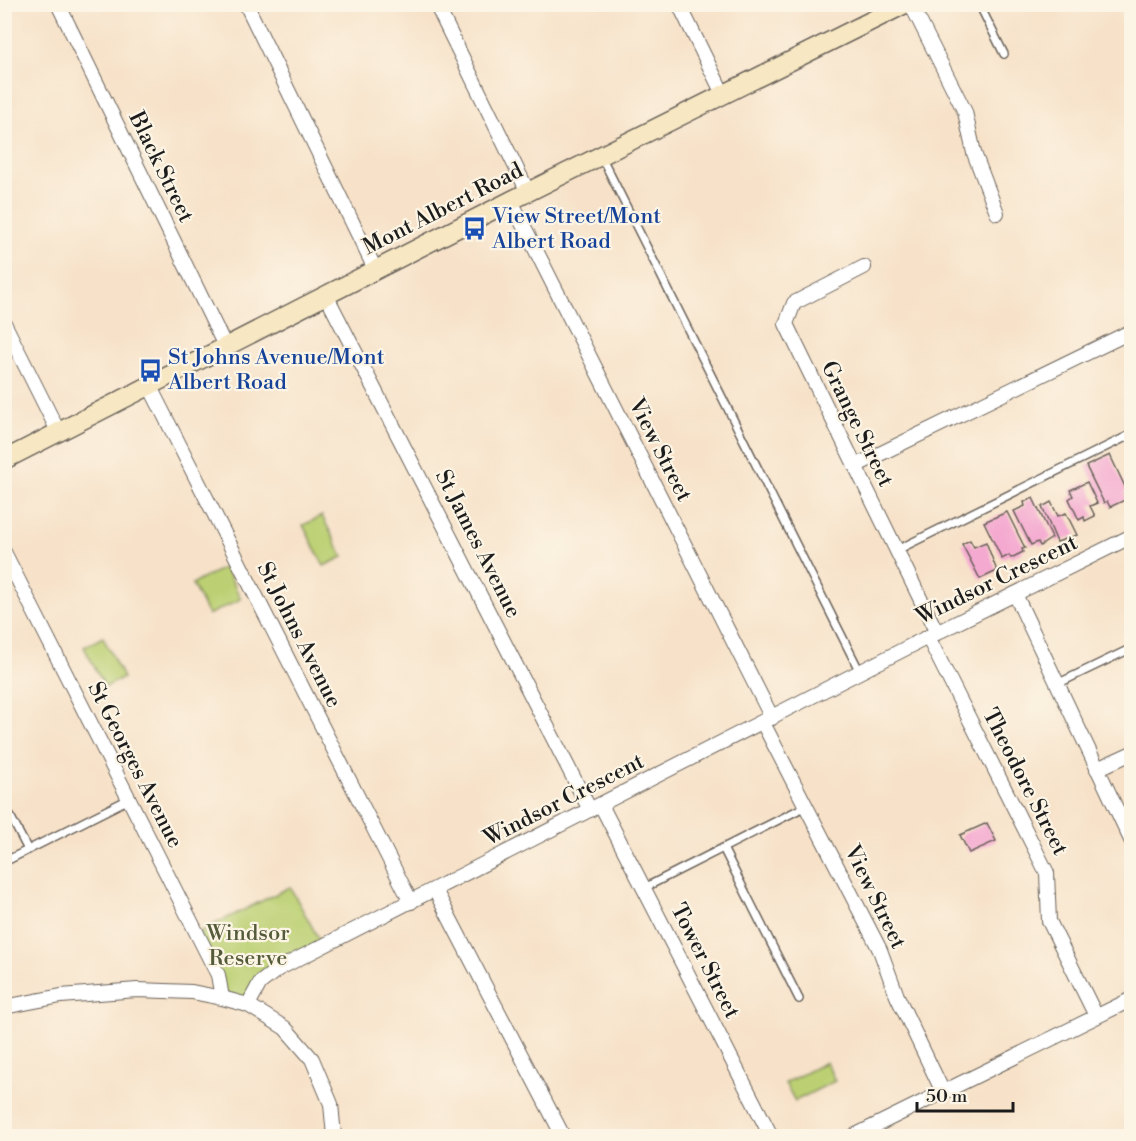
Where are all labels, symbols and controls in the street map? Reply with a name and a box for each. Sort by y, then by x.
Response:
street label: Black Street [122,106,200,227]
street label: Mont Albert Road [358,157,528,261]
place label: View Street/Mont Albert Road [491,203,661,255]
bus stop icon: View Street/Mont Albert Road [461,216,487,242]
place label: St Johns Avenue/Mont Albert Road [167,344,385,396]
bus stop icon: St Johns Avenue/Mont Albert Road [137,357,163,383]
street label: Grange Street [815,357,899,491]
street label: View Street [622,393,698,506]
street label: St James Avenue [429,465,527,623]
street label: Windsor Crescent [911,529,1082,631]
street label: St Johns Avenue [251,558,347,712]
street label: St Georges Avenue [81,677,189,853]
street label: Theodore Street [976,704,1074,860]
street label: Windsor Crescent [478,748,649,853]
street label: View Street [838,840,912,954]
street label: Tower Street [665,899,746,1023]
park label: Windsor Reserve [205,920,290,972]
scale bar [917,1075,1013,1113]
text: 50 m [926,1085,968,1108]

